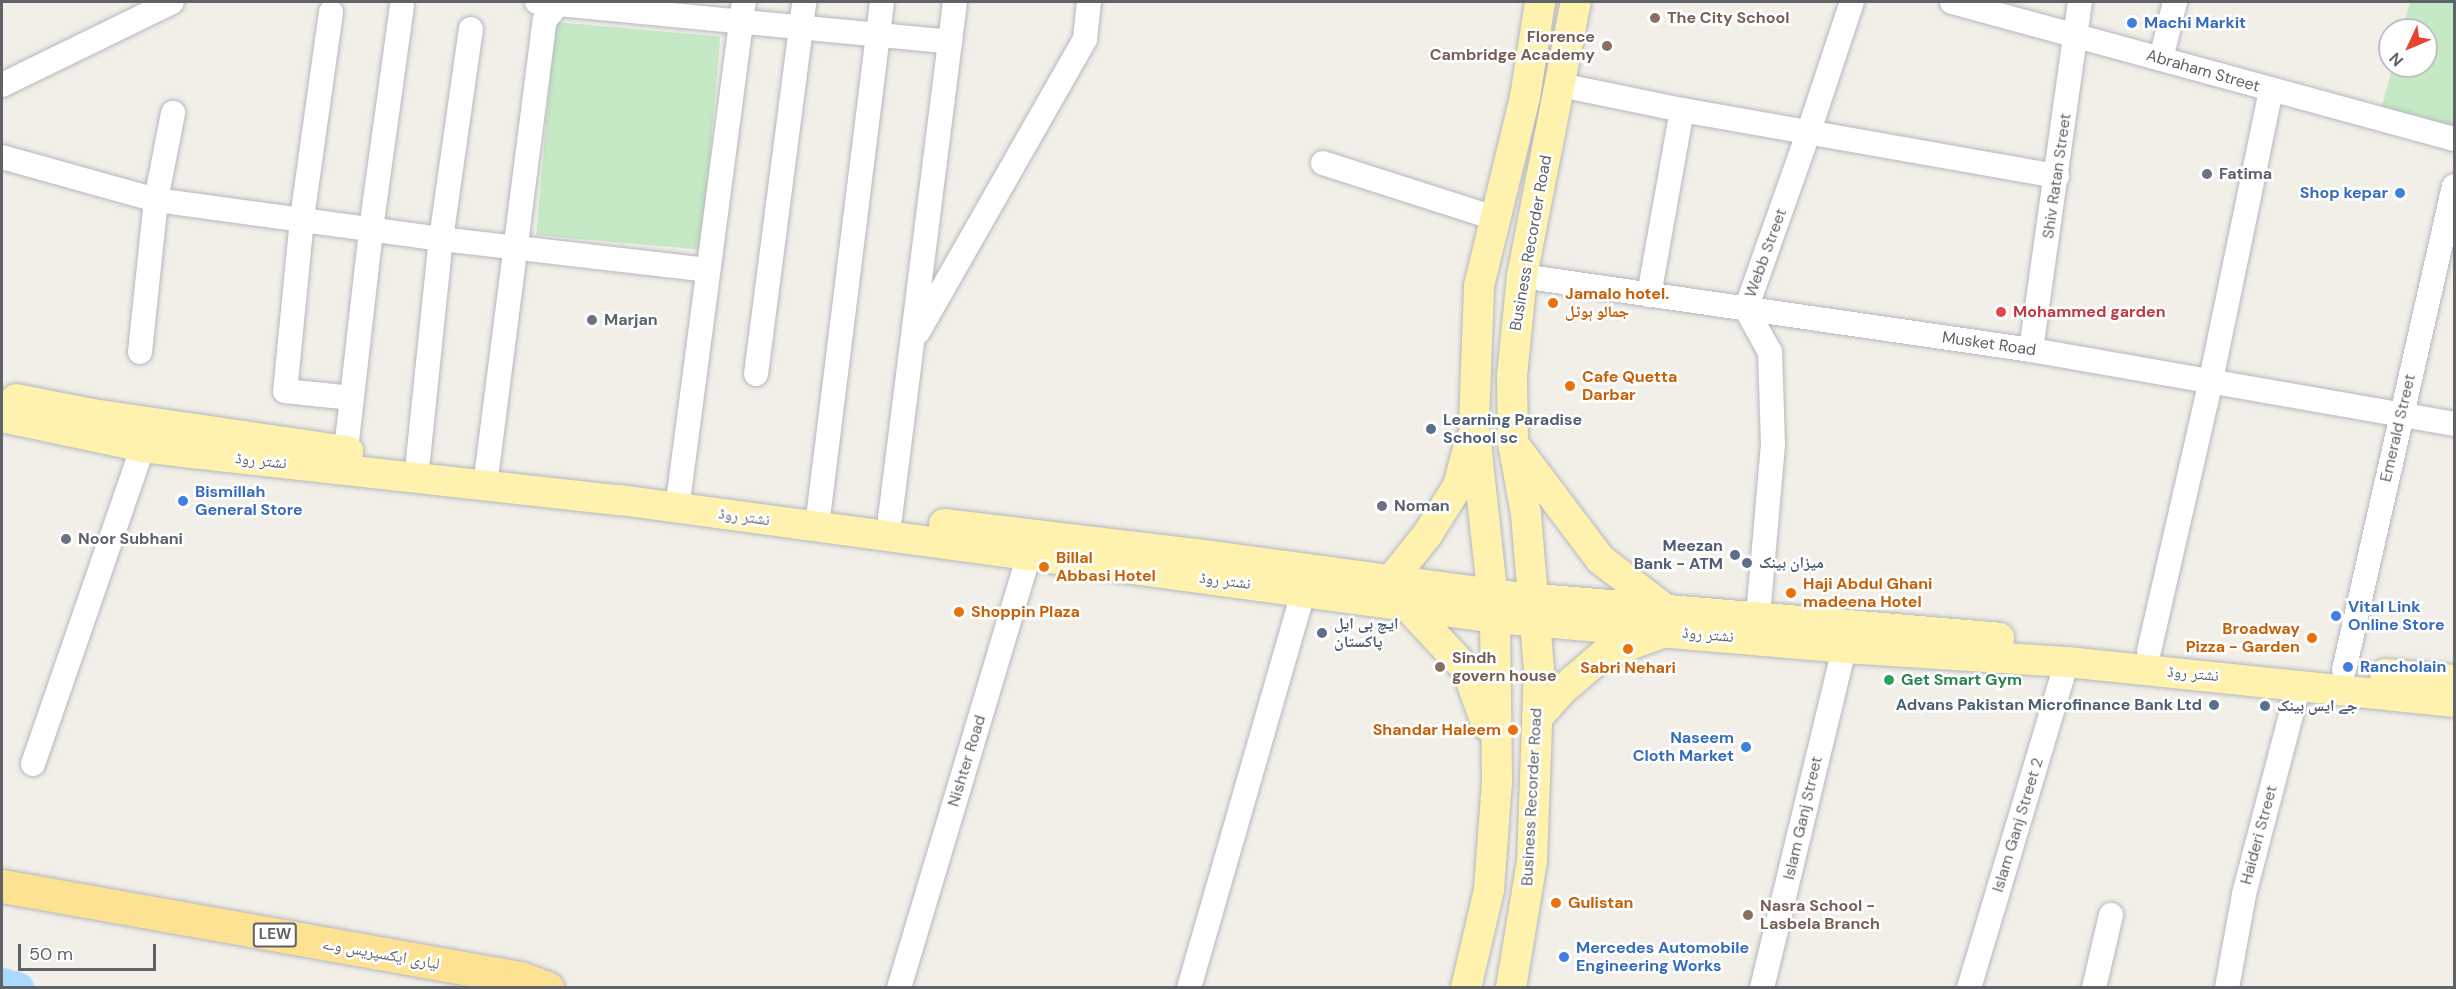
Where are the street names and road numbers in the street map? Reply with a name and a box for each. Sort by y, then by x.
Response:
street label: Abraham Street [2144,46,2262,96]
street label: Shiv Ratan Street [2039,112,2075,240]
street label: Business Recorder Road [1506,154,1556,332]
street label: Webb Street [1741,206,1791,300]
street label: Musket Road [1941,328,2037,360]
street label: Emerald Street [2376,372,2420,484]
street label: نشتر روڈ [234,449,288,473]
street label: نشتر روڈ [717,504,771,530]
street label: نشتر روڈ [1198,568,1252,594]
street label: نشتر روڈ [1681,623,1735,647]
street label: نشتر روڈ [2166,662,2220,686]
street label: Business Recorder Road [1518,708,1546,886]
street label: Nishter Road [944,713,990,809]
street label: Islam Ganj Street [1779,754,1827,882]
street label: Islam Ganj Street 2 [1988,755,2048,895]
street label: Haideri Street [2237,783,2281,887]
road number: LEW [252,923,298,947]
street label: لیاری ایکسپریس وے [321,934,441,974]

